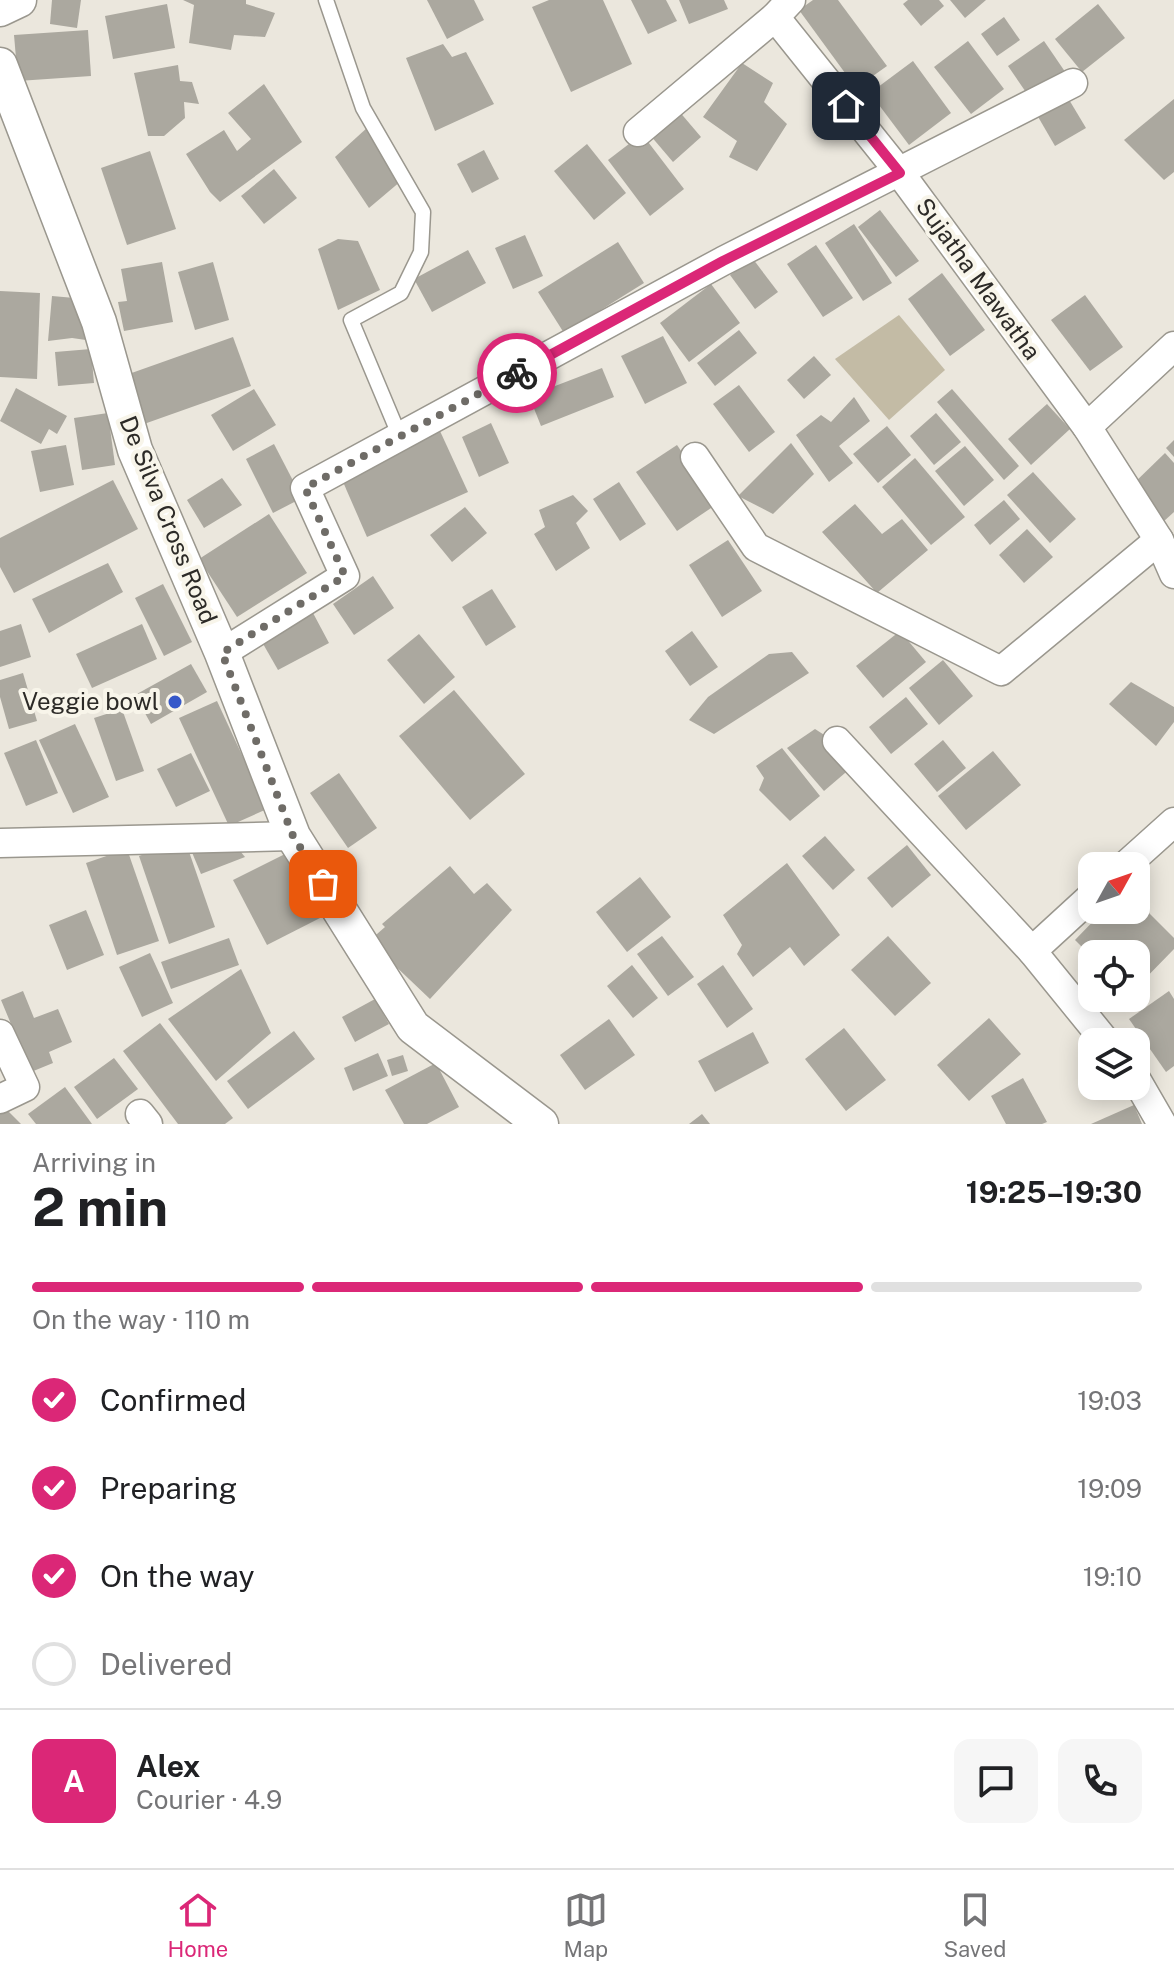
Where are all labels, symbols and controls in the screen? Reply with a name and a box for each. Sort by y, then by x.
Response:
pin [812,72,880,140]
icon: home [824,84,868,128]
street label: Sujatha Mawatha [911,192,1047,365]
courier [477,333,557,413]
icon: bike [495,351,539,395]
street label: De Silva Cross Road [114,412,223,628]
place label: Veggie bowl [22,687,159,715]
marker: Veggie bowl [166,693,184,711]
pin [289,850,357,918]
north arrow [1078,852,1150,924]
map controls [1078,852,1150,1100]
icon: bag [301,862,345,906]
button: locate [1078,940,1150,1012]
button: layers [1078,1028,1150,1100]
text: Arriving in [32,1147,156,1178]
text: 19:25–19:30 [966,1174,1142,1210]
text: 2 min [32,1177,168,1238]
text: On the way · 110 m [32,1304,250,1335]
icon: check [32,1378,76,1422]
text: Confirmed [100,1382,246,1418]
text: 19:03 [1077,1385,1142,1416]
icon: check [32,1466,76,1510]
text: Preparing [100,1470,237,1506]
text: 19:09 [1077,1473,1142,1504]
icon: check [32,1554,76,1598]
text: On the way [100,1558,254,1594]
text: 19:10 [1083,1561,1142,1592]
text: Delivered [100,1646,232,1682]
button: chat [954,1739,1038,1823]
button: phone [1058,1739,1142,1823]
text: Alex [136,1748,200,1784]
text: A [63,1763,85,1799]
text: Courier · 4.9 [136,1784,282,1815]
tab: Home [168,1888,228,1962]
tab: Map [563,1888,608,1962]
tab: Saved [943,1888,1006,1962]

